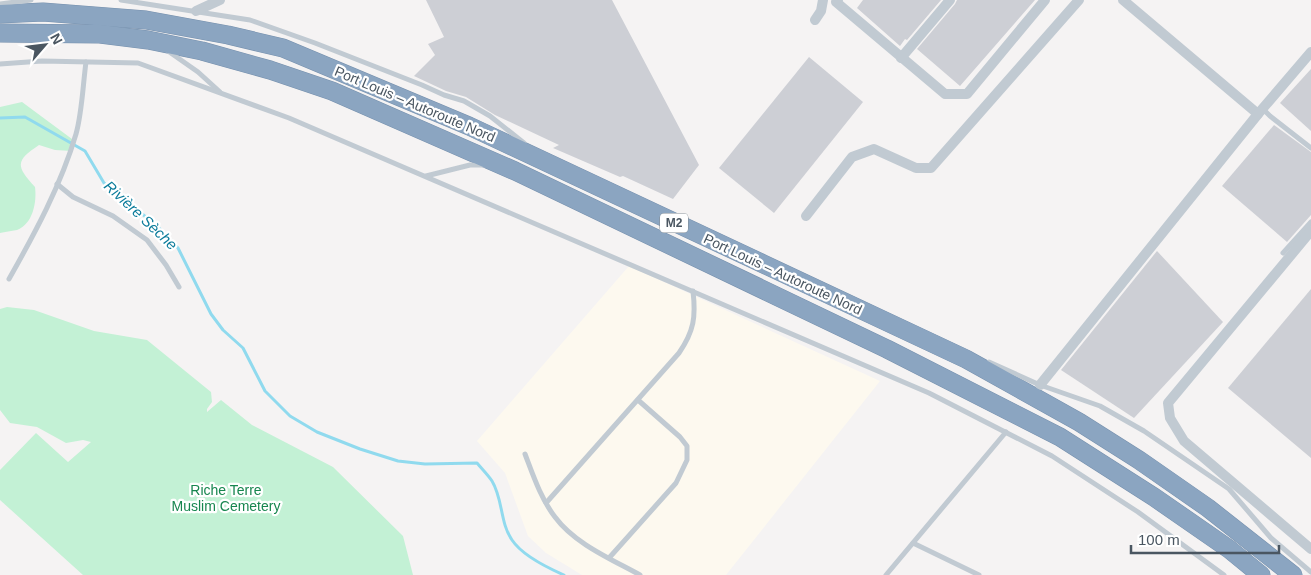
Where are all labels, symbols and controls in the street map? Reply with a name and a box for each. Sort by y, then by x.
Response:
north arrow [20,20,70,70]
text: N [47,31,66,47]
street label: Port Louis – Autoroute Nord [332,63,498,145]
water label: Rivière Sèche [101,177,181,253]
road number: M2 [660,214,688,232]
street label: Port Louis – Autoroute Nord [701,230,865,318]
park label: Riche Terre Muslim Cemetery [172,482,280,514]
scale bar [1131,522,1278,554]
text: 100 m [1138,531,1180,548]

